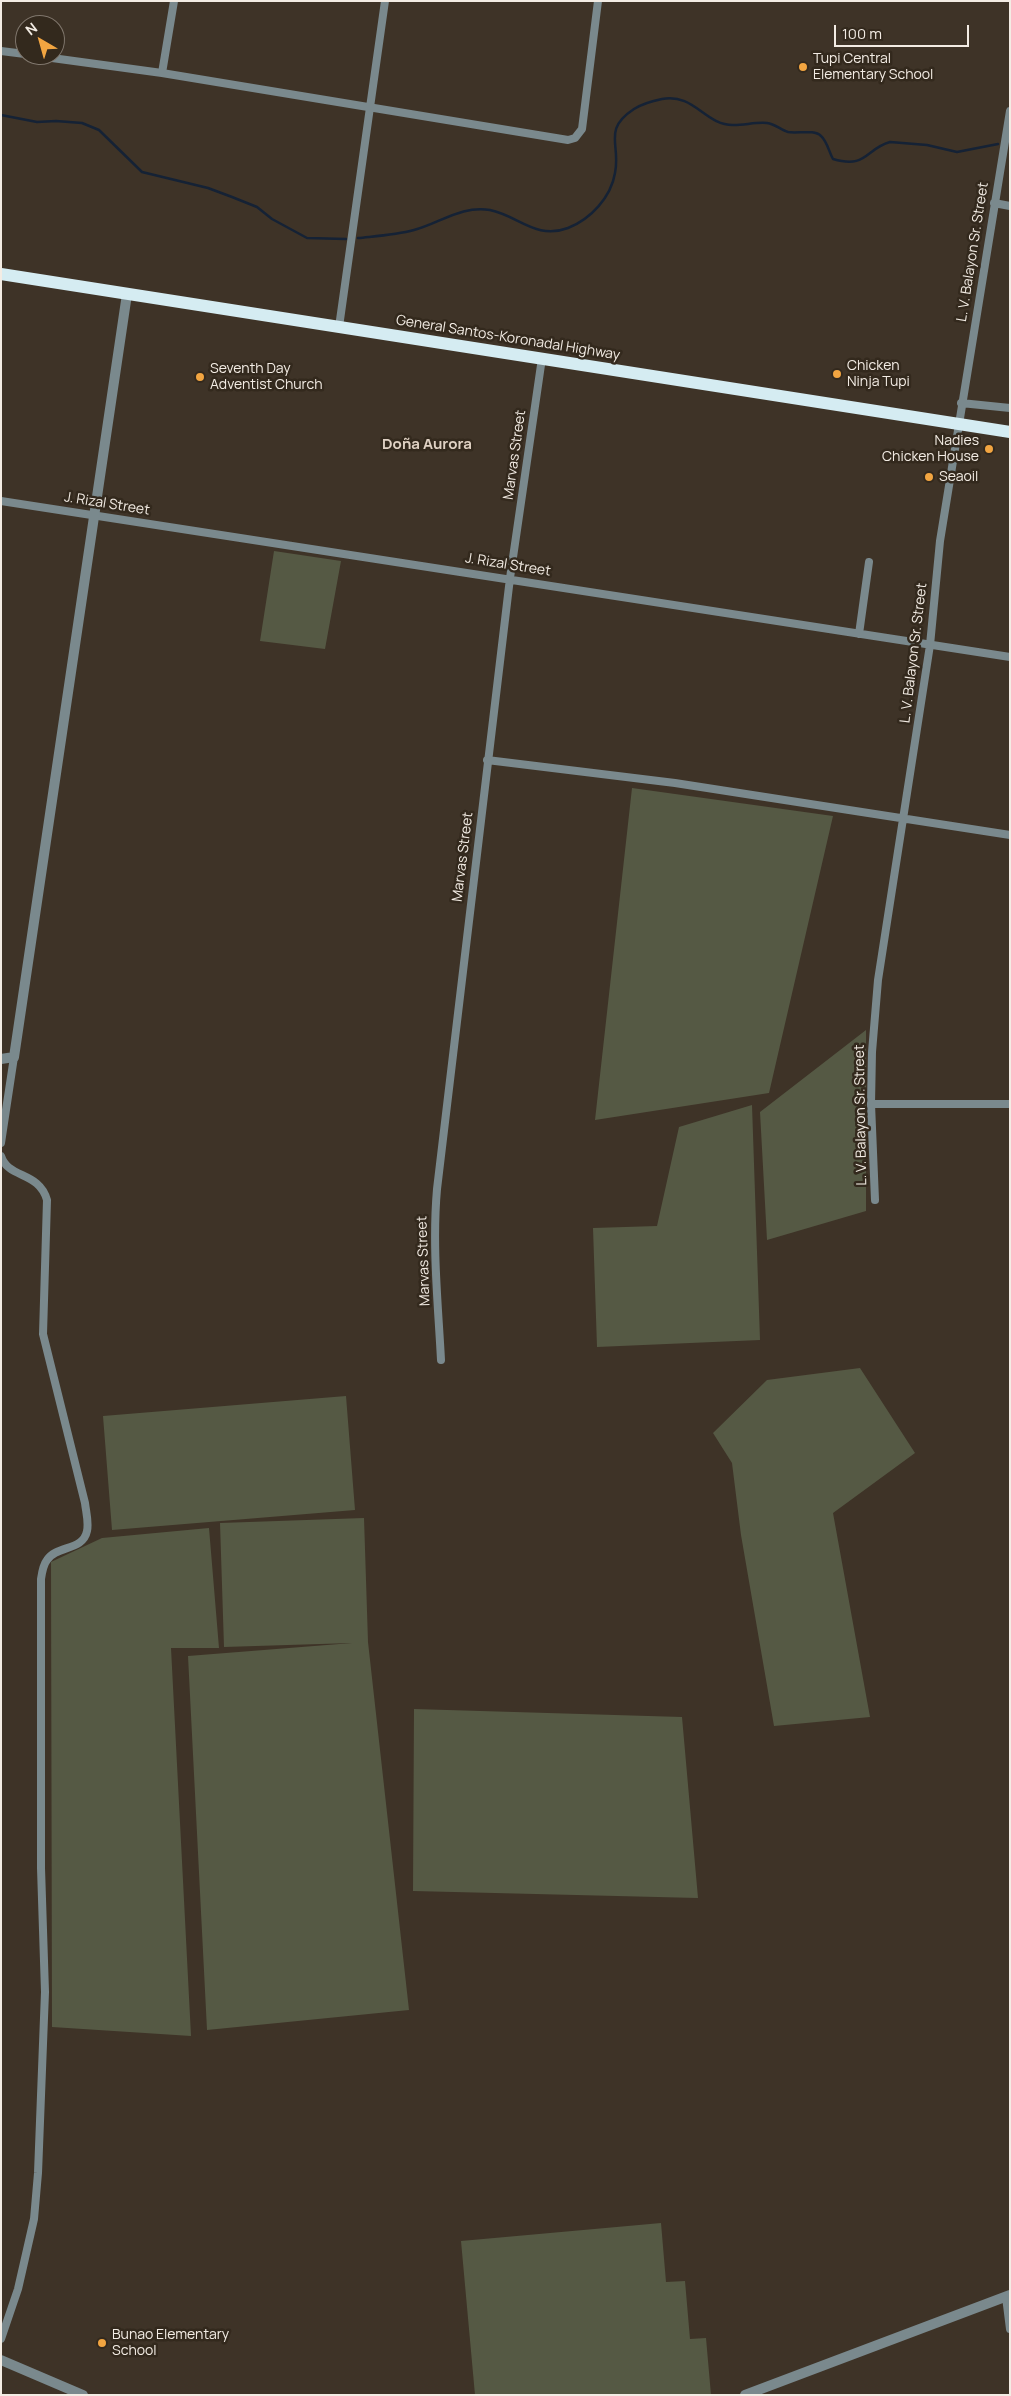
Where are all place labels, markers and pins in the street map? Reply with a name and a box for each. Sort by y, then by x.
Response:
place label: Tupi Central Elementary School [813,51,933,84]
marker: Tupi Central Elementary School [797,61,809,73]
place label: Chicken Ninja Tupi [847,358,910,391]
place label: Seventh Day Adventist Church [210,361,323,394]
marker: Chicken Ninja Tupi [831,368,843,380]
marker: Seventh Day Adventist Church [194,371,206,383]
place label: Nadies Chicken House [882,433,979,466]
marker: Nadies Chicken House [983,443,995,455]
place label: Seaoil [939,469,978,485]
marker: Seaoil [923,471,935,483]
place label: Bunao Elementary School [112,2327,229,2360]
marker: Bunao Elementary School [96,2337,108,2349]

